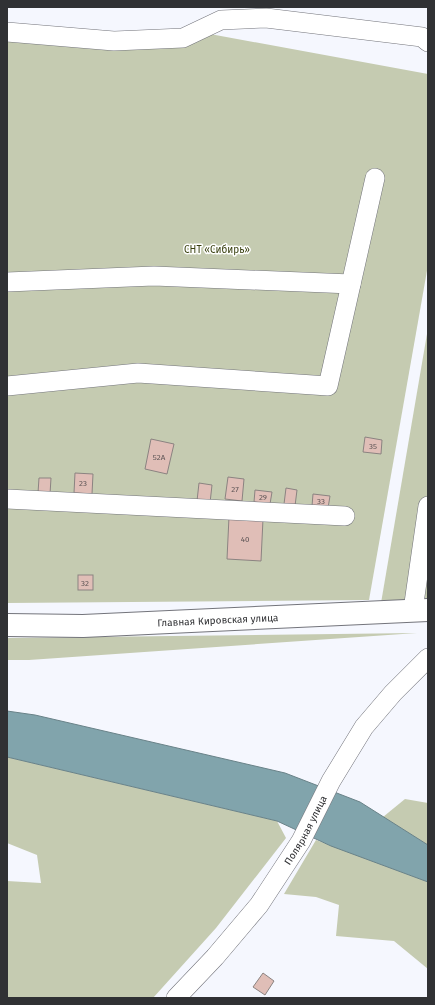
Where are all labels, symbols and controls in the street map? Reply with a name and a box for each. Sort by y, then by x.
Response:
park label: СНТ «Сибирь» [184,244,250,256]
house number: 35 [369,442,377,451]
house number: 52А [153,453,166,462]
house number: 23 [79,479,87,488]
house number: 27 [231,485,239,494]
house number: 29 [259,493,267,502]
house number: 33 [317,497,325,506]
house number: 40 [241,535,250,544]
house number: 32 [81,579,89,588]
street label: Главная Кировская улица [157,612,279,630]
street label: Полярная улица [282,794,330,867]

